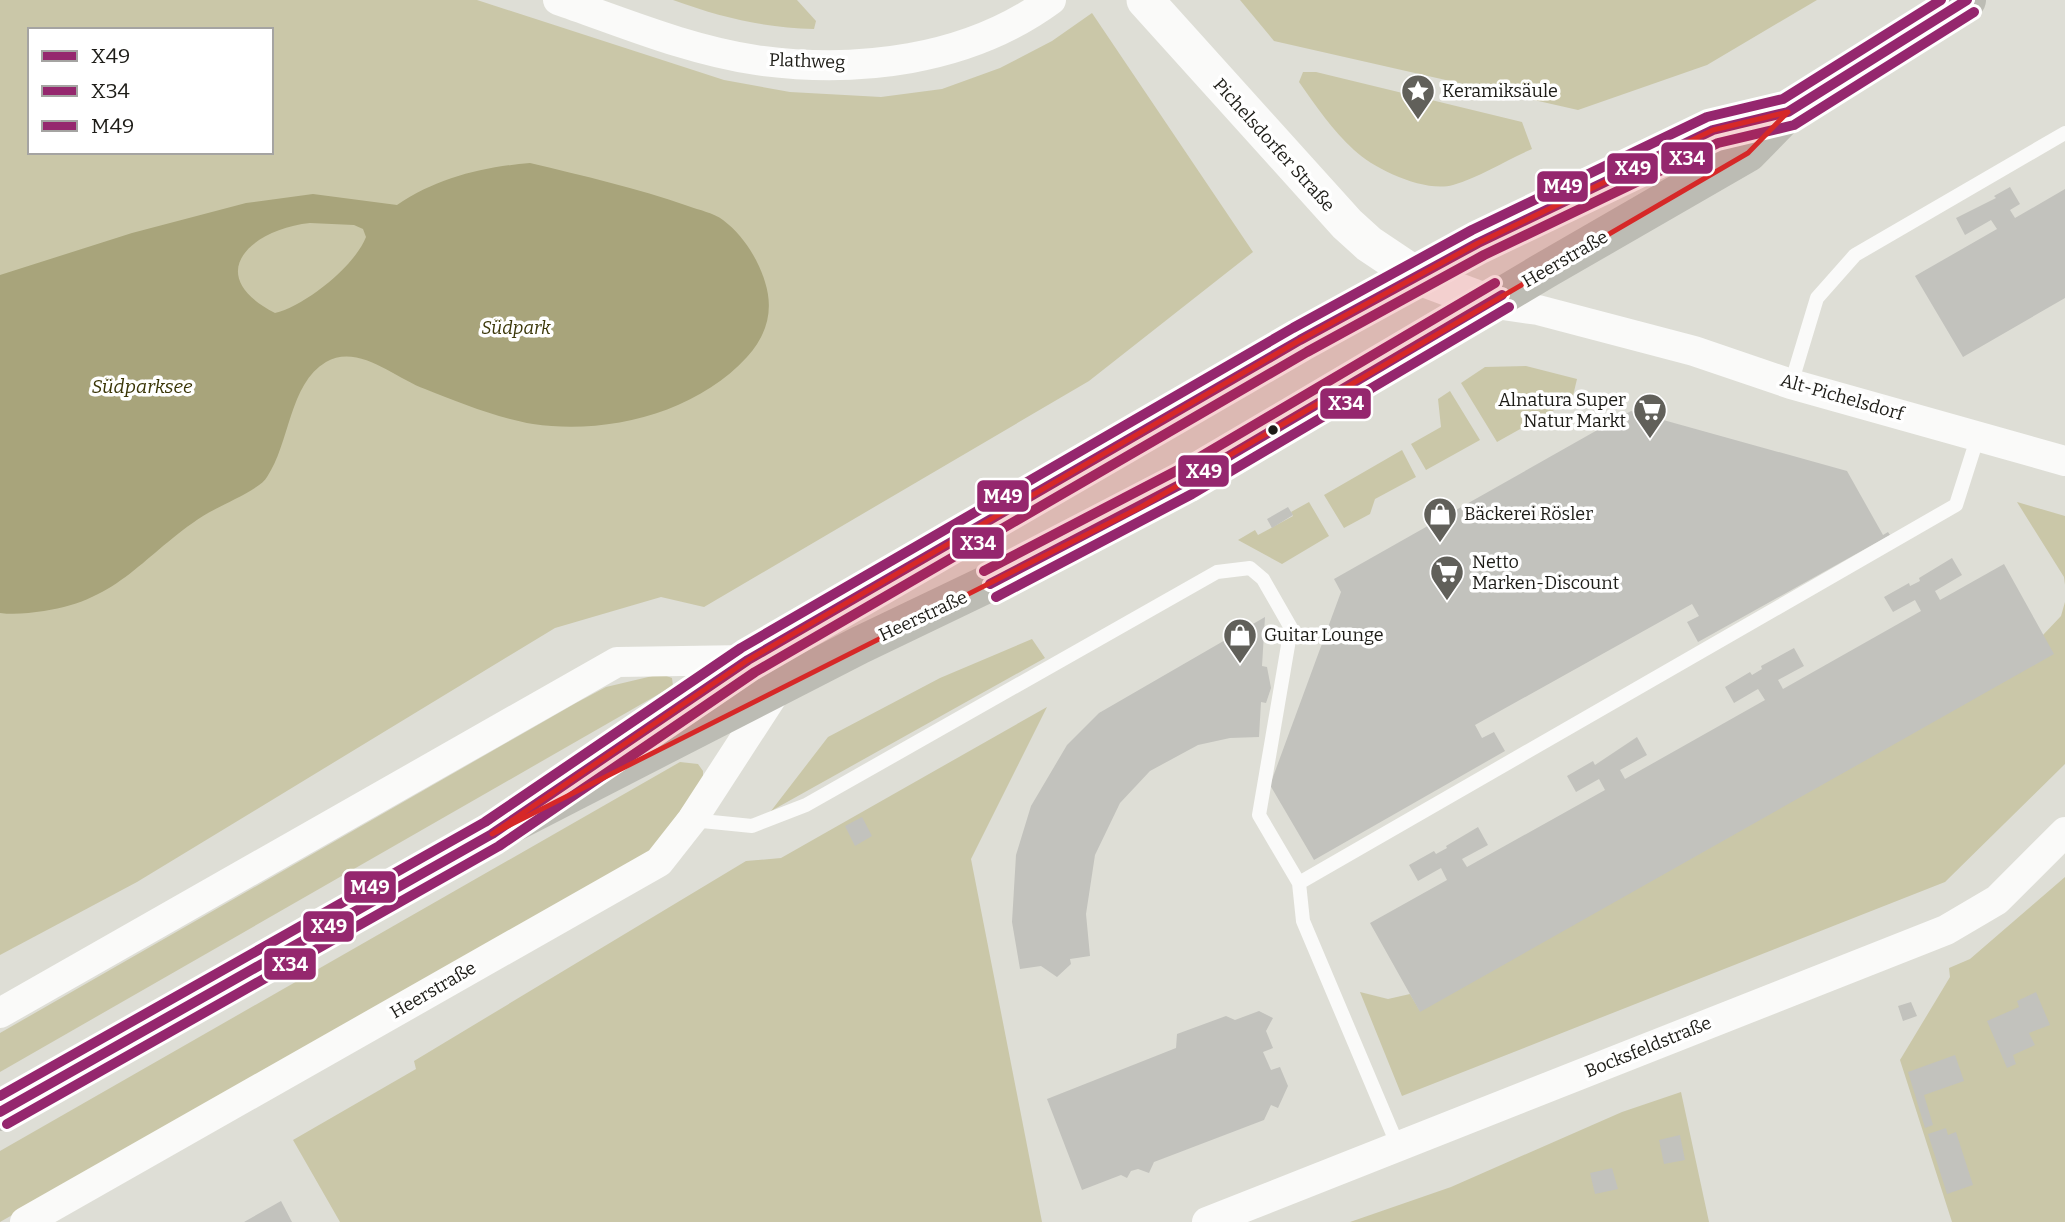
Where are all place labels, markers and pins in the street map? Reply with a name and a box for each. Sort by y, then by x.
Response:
place icon: Keramiksäule [1399,72,1437,121]
place label: Keramiksäule [1442,80,1558,102]
place label: Alnatura Super Natur Markt [1498,389,1626,432]
supermarket icon: Alnatura Super Natur Markt [1631,391,1669,440]
unlabelled marker [1266,423,1280,437]
shop icon: Bäckerei Rösler [1421,495,1459,544]
place label: Bäckerei Rösler [1464,503,1593,525]
place label: Netto Marken-Discount [1472,551,1620,594]
supermarket icon: Netto Marken-Discount [1428,553,1466,602]
shop icon: Guitar Lounge [1221,616,1259,665]
place label: Guitar Lounge [1264,624,1384,646]

